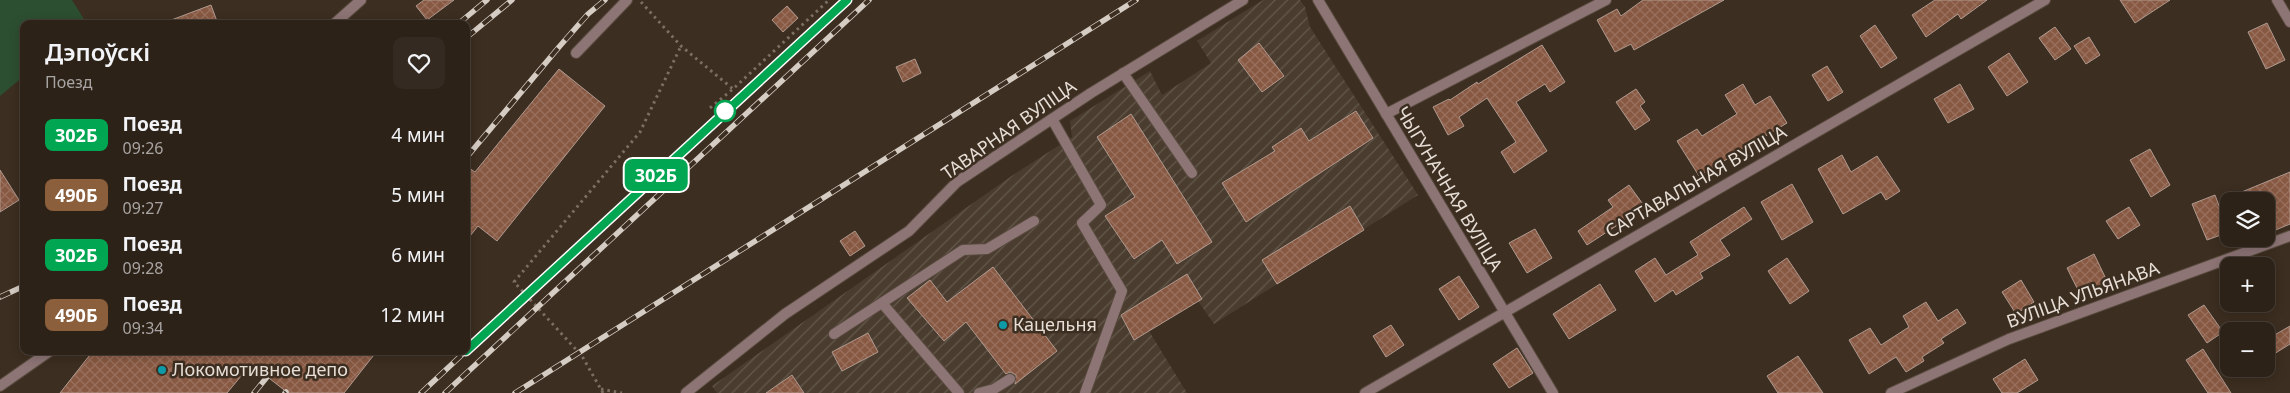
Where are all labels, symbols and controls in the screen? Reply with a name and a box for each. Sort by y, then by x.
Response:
text: Дэпоўскі [45,35,150,68]
button: heart [393,37,445,89]
text: Поезд [45,71,93,93]
street label: ТАВАРНАЯ ВУЛІЦА [936,73,1081,185]
unlabelled marker [714,100,736,122]
street label: ЧЫГУНАЧНАЯ ВУЛІЦА [1391,102,1509,276]
text: Поезд [123,111,182,137]
street label: САРТАВАЛЬНАЯ ВУЛІЦА [1601,119,1791,243]
text: 4 мин [391,122,445,148]
text: 302Б [55,123,98,147]
text: 09:26 [123,137,163,159]
line badge: 302Б [621,159,691,191]
text: 302Б [635,163,677,187]
text: Поезд [123,171,182,197]
text: 5 мин [391,182,445,208]
text: 490Б [55,183,98,207]
map controls [2220,192,2275,377]
button: layers [2220,192,2275,247]
text: 09:27 [123,197,163,219]
text: Поезд [123,231,182,257]
text: 6 мин [391,242,445,268]
text: 302Б [55,243,98,267]
street label: ВУЛІЦА УЛЬЯНАВА [2003,255,2163,333]
text: 09:28 [123,257,163,279]
button: + [2220,257,2275,312]
text: Поезд [123,291,182,317]
text: 12 мин [380,302,445,328]
text: 490Б [55,303,98,327]
place label: Кацельня [1013,312,1097,336]
text: 09:34 [123,317,163,339]
marker: Кацельня [997,319,1009,331]
button: − [2220,322,2275,377]
place label: Локомотивное депо [172,357,348,381]
marker: Локомотивное депо [156,364,168,376]

